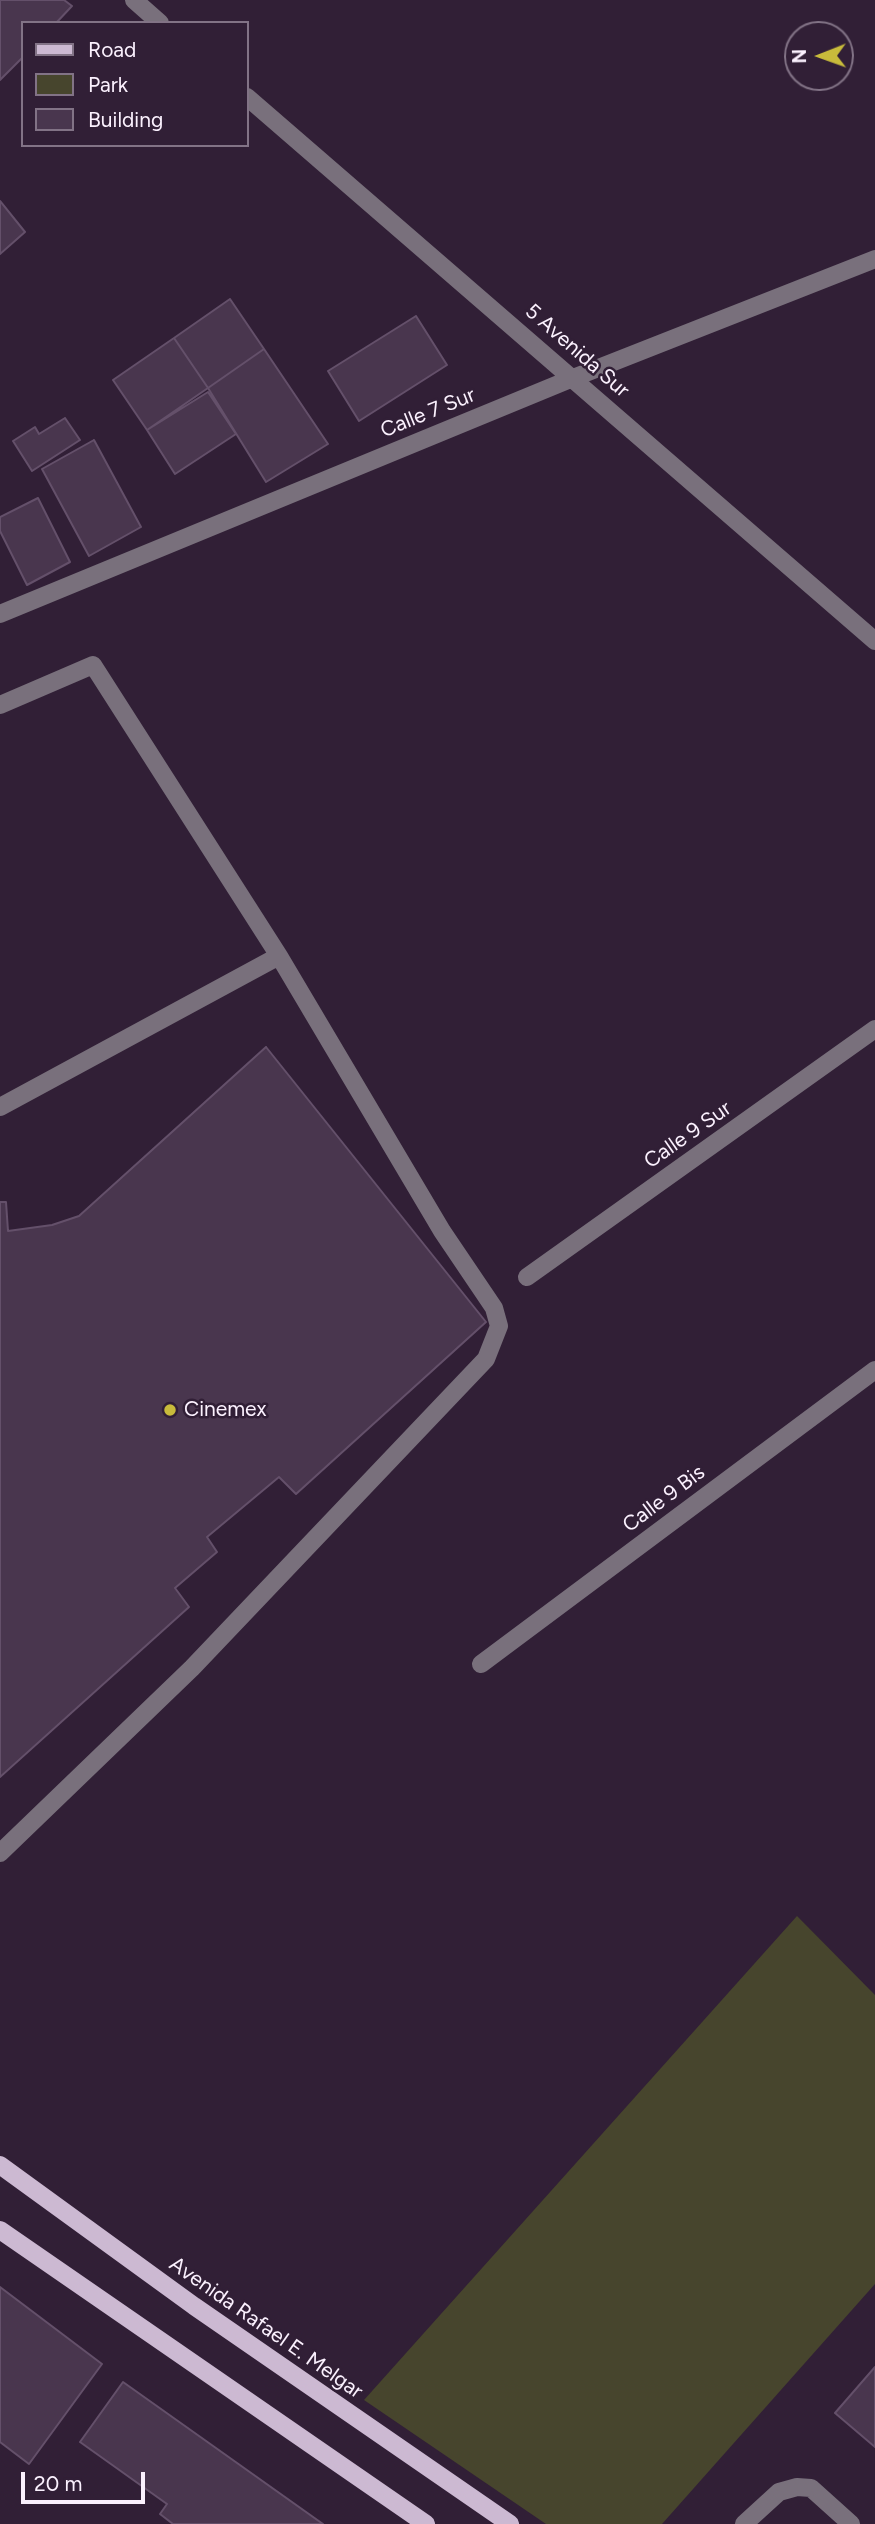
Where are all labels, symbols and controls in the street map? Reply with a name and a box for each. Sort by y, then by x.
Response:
legend [21,21,248,147]
north arrow [784,21,854,91]
text: Road [88,37,136,62]
text: N [788,49,811,64]
text: Park [88,72,128,97]
text: Building [88,107,163,132]
street label: 5 Avenida Sur [520,299,634,403]
street label: Calle 7 Sur [377,383,479,443]
street label: Calle 9 Sur [640,1096,736,1174]
place label: Cinemex [184,1397,266,1423]
marker: Cinemex [162,1402,178,1418]
street label: Calle 9 Bis [618,1460,710,1538]
street label: Avenida Rafael E. Melgar [164,2252,368,2404]
scale bar [24,2458,149,2502]
text: 20 m [34,2471,82,2496]

